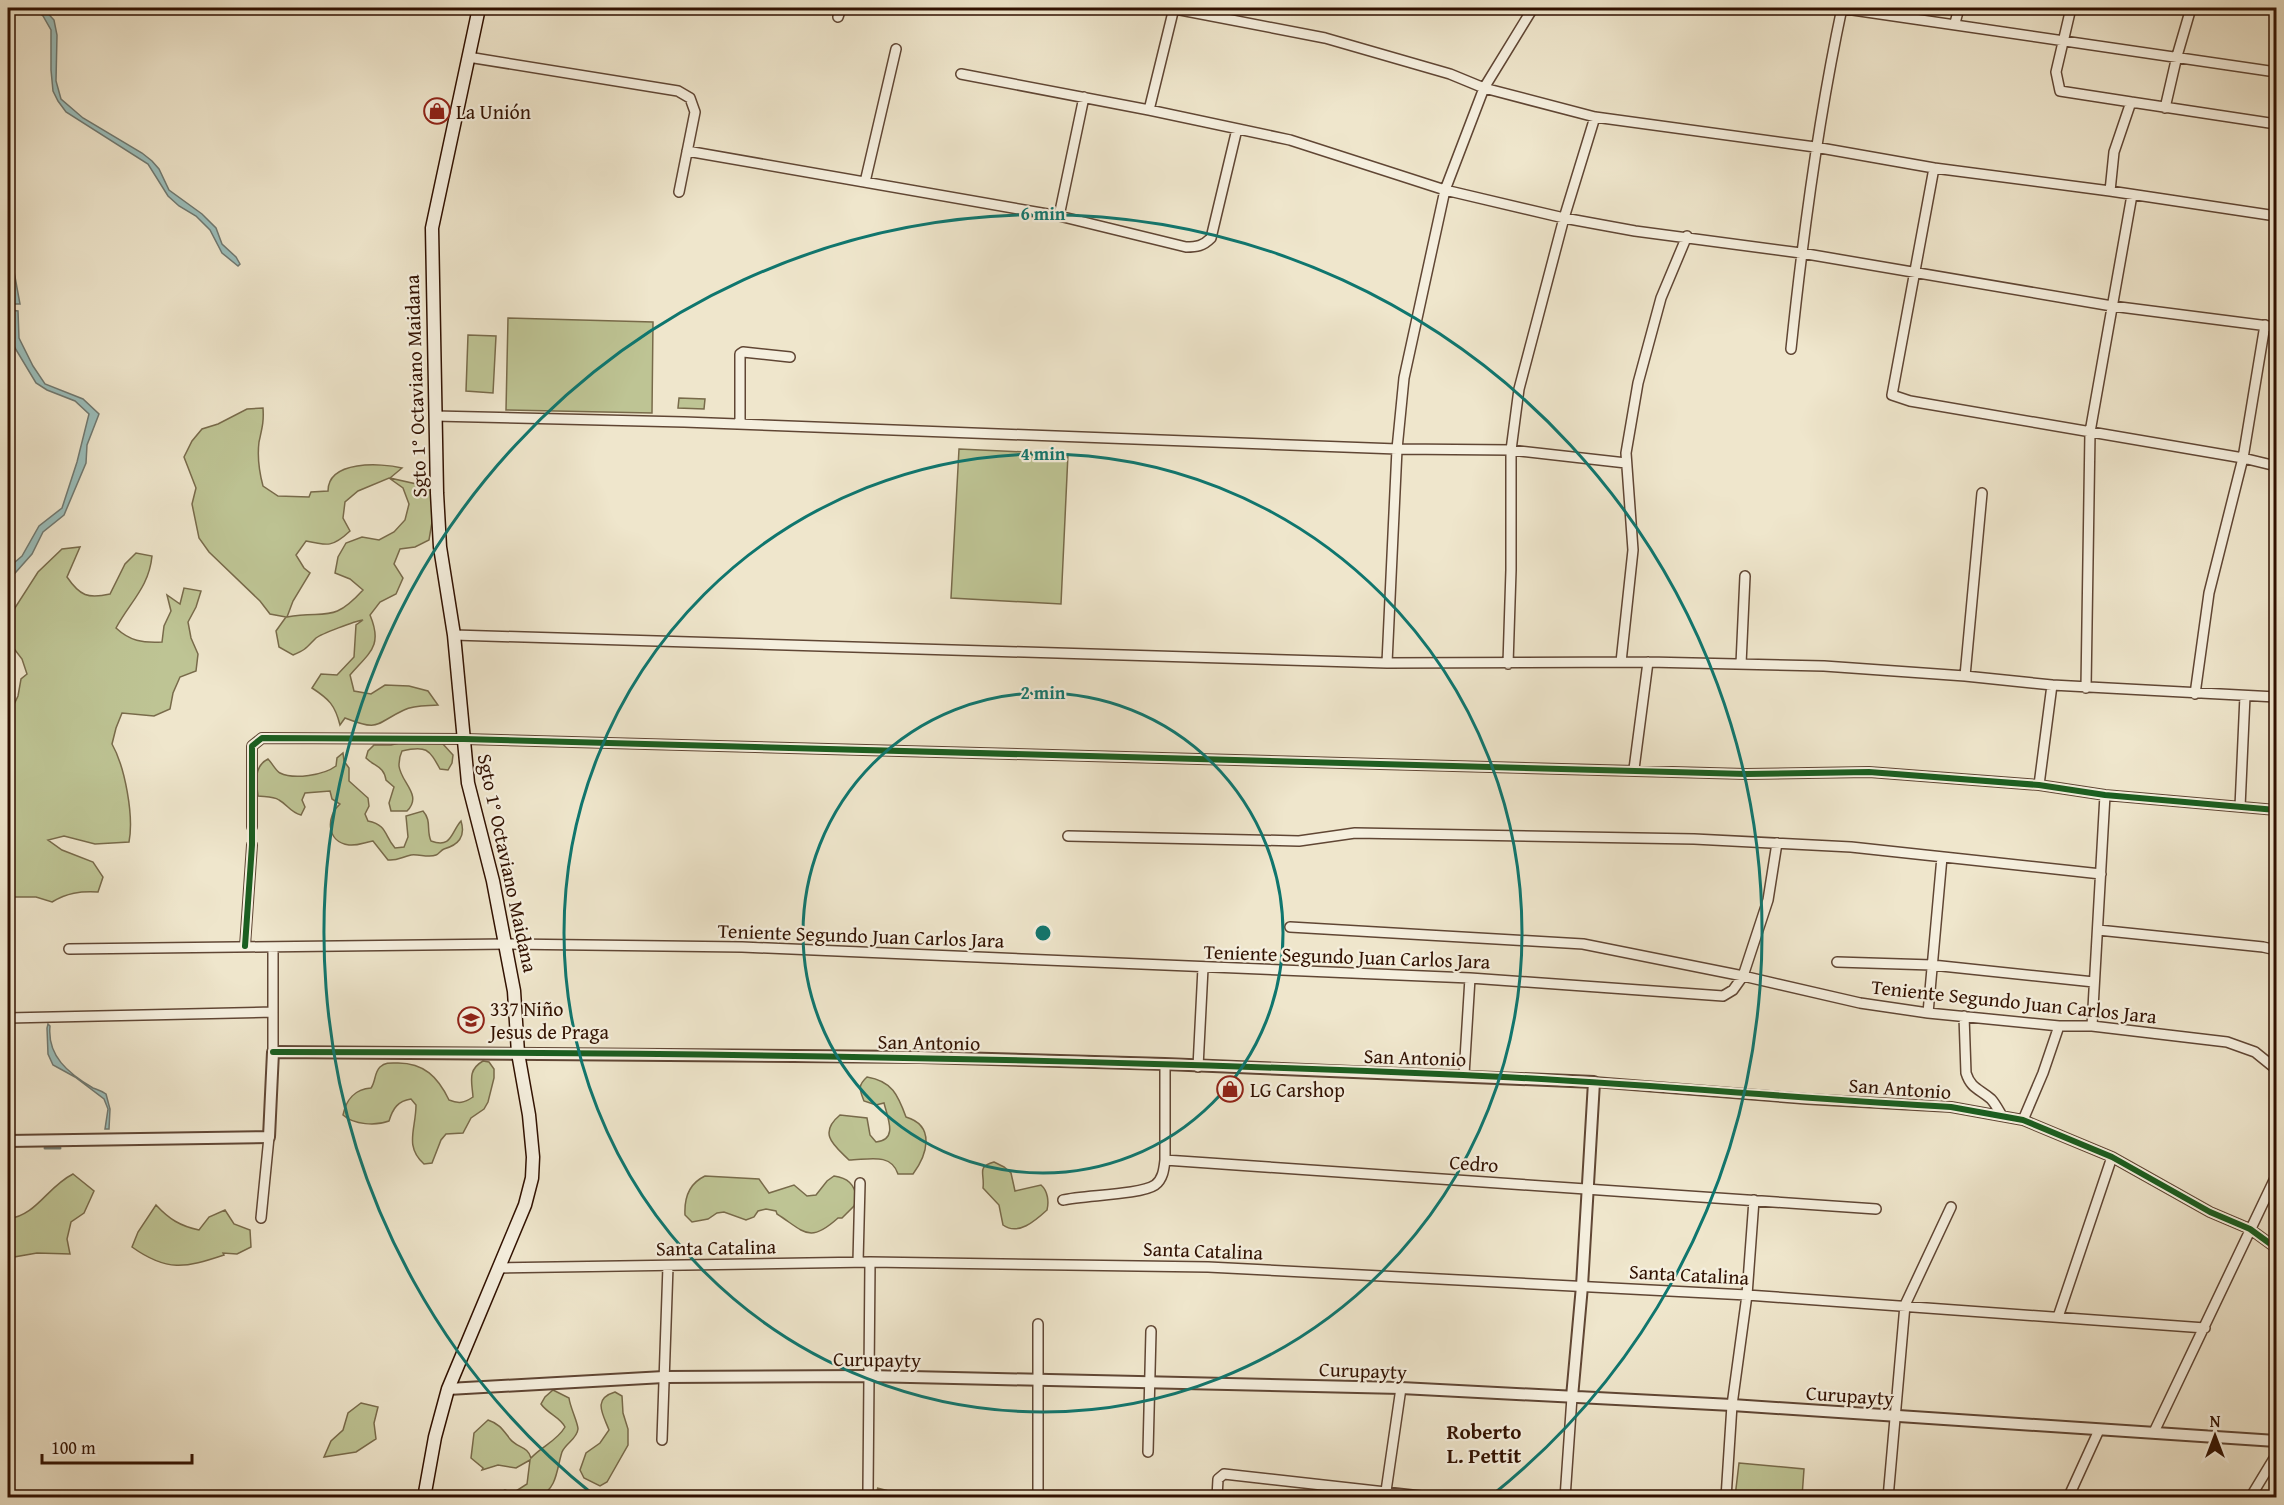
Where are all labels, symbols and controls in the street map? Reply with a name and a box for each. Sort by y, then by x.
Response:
shop icon: La Unión [422,96,452,126]
place label: La Unión [456,97,531,126]
text: 6 min [1021,200,1066,227]
street label: Sgto 1° Octaviano Maidana [397,274,433,498]
text: 4 min [1021,440,1066,467]
text: 2 min [1021,679,1066,706]
street label: Sgto 1° Octaviano Maidana [471,751,545,976]
street label: Teniente Segundo Juan Carlos Jara [717,916,1005,955]
centre of rings [1033,923,1053,943]
street label: Teniente Segundo Juan Carlos Jara [1203,937,1491,976]
street label: Teniente Segundo Juan Carlos Jara [1870,972,2159,1030]
place label: 337 Niño Jesus de Praga [487,994,609,1046]
school or university icon: 337 Niño Jesus de Praga [456,1005,486,1035]
street label: San Antonio [877,1027,981,1057]
street label: San Antonio [1363,1041,1467,1073]
street label: San Antonio [1848,1070,1952,1106]
shop icon: LG Carshop [1215,1074,1245,1104]
place label: LG Carshop [1250,1075,1345,1104]
street label: Cedro [1449,1147,1499,1179]
street label: Santa Catalina [656,1231,777,1263]
street label: Santa Catalina [1142,1233,1264,1267]
street label: Santa Catalina [1628,1256,1750,1292]
street label: Curupayty [833,1344,921,1374]
street label: Curupayty [1319,1354,1408,1386]
street label: Curupayty [1805,1377,1895,1413]
north arrow [2185,1406,2245,1466]
text: N [2210,1409,2221,1433]
district label: Roberto L. Pettit [1447,1416,1521,1471]
scale bar [42,1427,192,1465]
text: 100 m [51,1434,96,1461]

